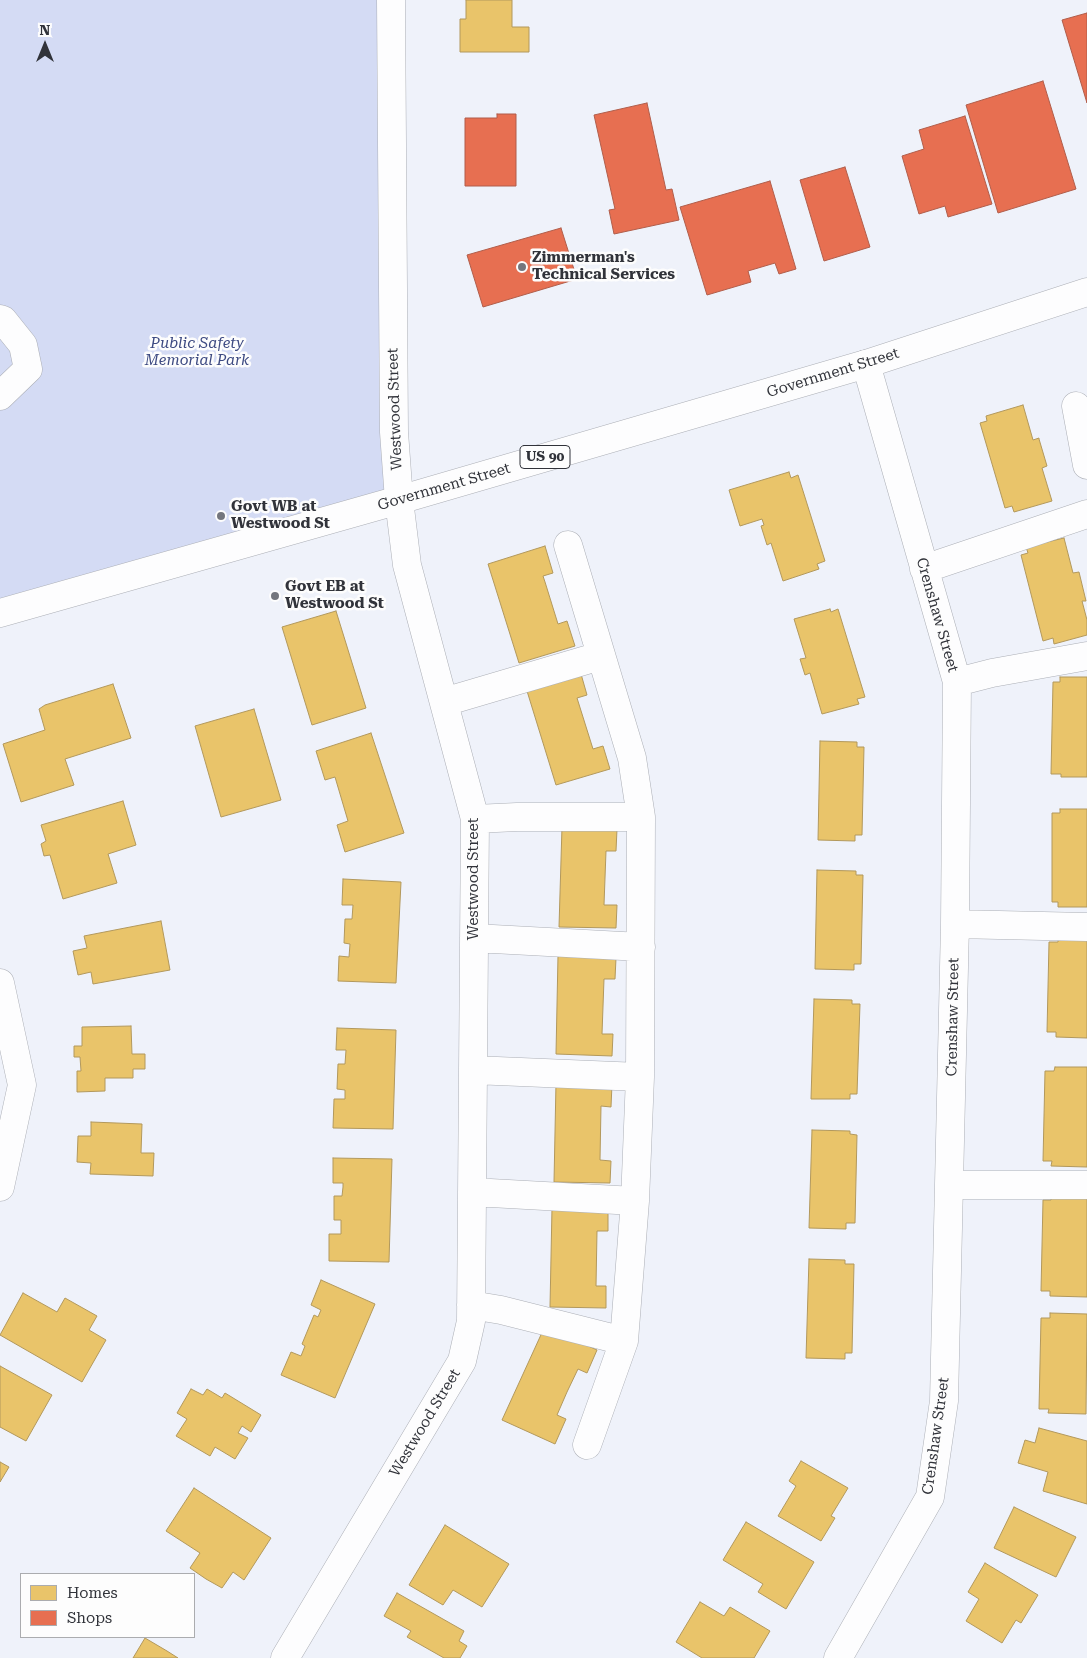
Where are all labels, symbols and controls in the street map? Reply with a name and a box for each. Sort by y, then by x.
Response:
north arrow [20,20,70,70]
text: N [40,22,50,38]
place label: Zimmerman's Technical Services [532,249,675,284]
marker: Zimmerman's Technical Services [516,261,528,273]
park label: Public Safety Memorial Park [145,335,249,370]
street label: Government Street [765,344,901,402]
street label: Westwood Street [384,347,406,471]
road number: US 90 [520,446,570,468]
street label: Government Street [376,459,512,515]
place label: Govt WB at Westwood St [231,498,330,533]
marker: Govt WB at Westwood St [215,510,227,522]
street label: Crenshaw Street [912,556,962,674]
place label: Govt EB at Westwood St [285,578,384,613]
marker: Govt EB at Westwood St [269,590,281,602]
street label: Westwood Street [465,818,483,940]
street label: Crenshaw Street [943,958,963,1076]
street label: Westwood Street [386,1366,464,1480]
street label: Crenshaw Street [919,1376,953,1496]
legend [20,1573,195,1638]
text: Homes [67,1584,118,1602]
text: Shops [67,1609,112,1627]

